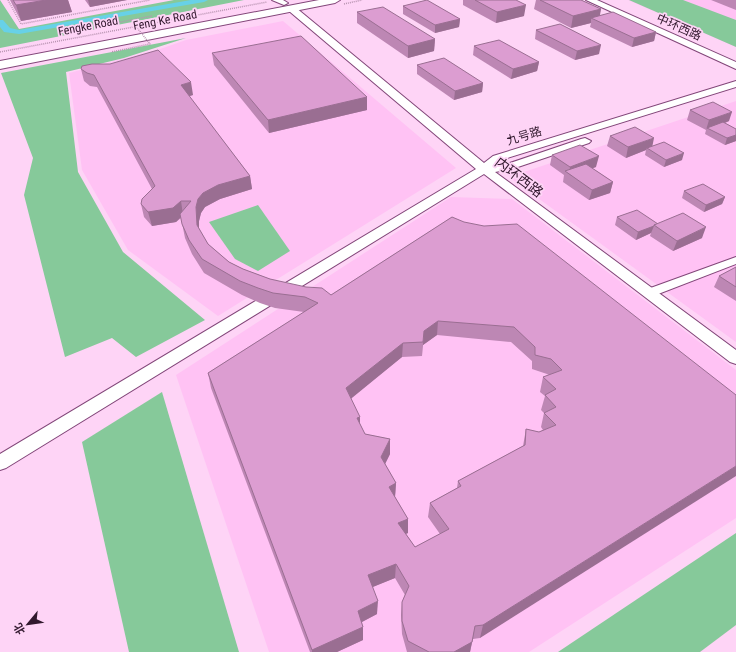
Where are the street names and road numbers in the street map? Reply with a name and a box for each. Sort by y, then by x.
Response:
street label: Feng Ke Road [132,7,198,33]
street label: 中环西路 [654,11,704,43]
street label: Fengke Road [57,13,119,39]
street label: 九号路 [505,124,543,148]
street label: 内环西路 [492,154,546,200]

